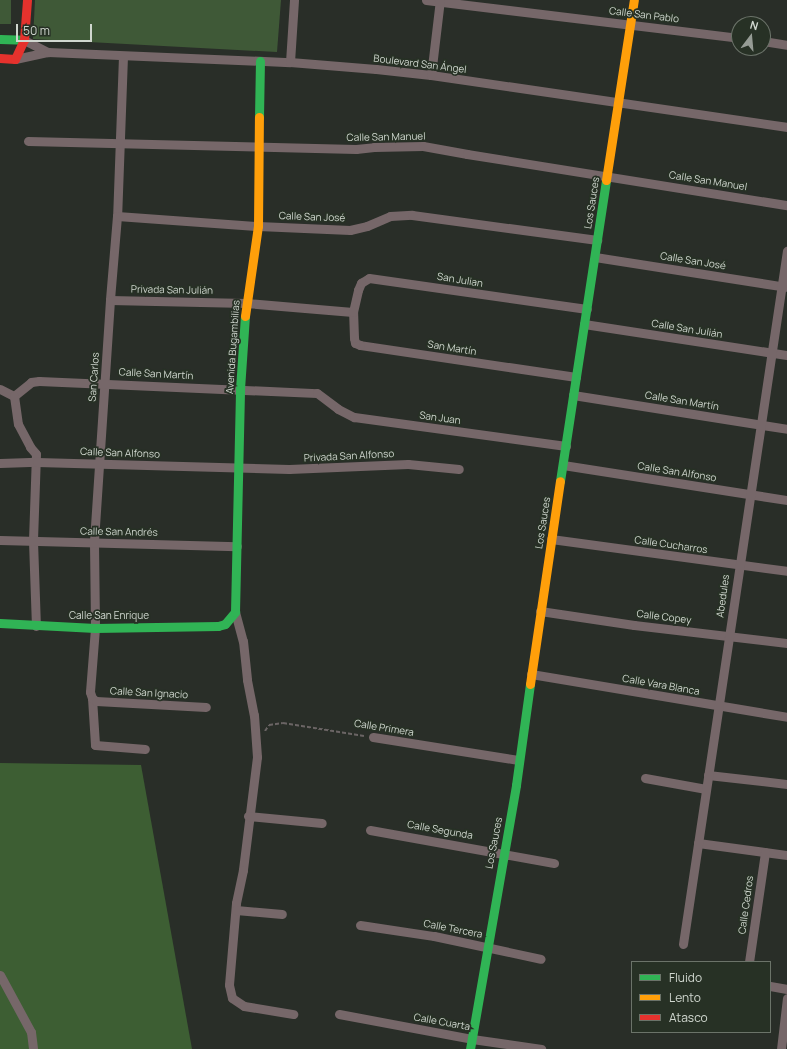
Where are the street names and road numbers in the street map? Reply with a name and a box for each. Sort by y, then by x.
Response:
street label: Calle San Pablo [608,5,680,25]
street label: Boulevard San Ángel [373,52,467,76]
street label: Calle San Manuel [346,130,426,144]
street label: Calle San Manuel [668,169,748,193]
street label: Los Sauces [582,176,602,230]
street label: Calle San José [279,210,345,224]
street label: Calle San José [659,250,727,272]
street label: San Julian [436,270,484,290]
street label: Privada San Julián [131,283,213,297]
street label: Avenida Bugambilias [224,300,242,394]
street label: Calle San Julián [651,317,723,341]
street label: San Martín [427,338,477,358]
street label: San Carlos [86,352,102,402]
street label: Calle San Martín [118,366,194,382]
street label: Calle San Martín [644,389,720,413]
street label: San Juan [419,409,461,427]
street label: Calle San Alfonso [80,446,160,460]
street label: Privada San Alfonso [304,448,394,464]
street label: Calle San Alfonso [637,460,717,484]
street label: Los Sauces [533,496,553,550]
street label: Calle San Andrés [80,525,158,539]
street label: Calle Cucharros [634,534,708,556]
street label: Abedules [714,574,732,618]
street label: Calle Copey [636,608,692,626]
street label: Calle San Enrique [69,610,149,622]
street label: Calle Vara Blanca [621,672,701,698]
street label: Calle San Ignacio [110,685,188,701]
street label: Calle Primera [353,717,415,739]
street label: Los Sauces [483,816,505,870]
street label: Calle Segunda [406,818,474,842]
street label: Calle Cedros [736,875,756,935]
street label: Calle Tercera [422,917,484,941]
street label: Calle Cuarta [413,1011,471,1033]

